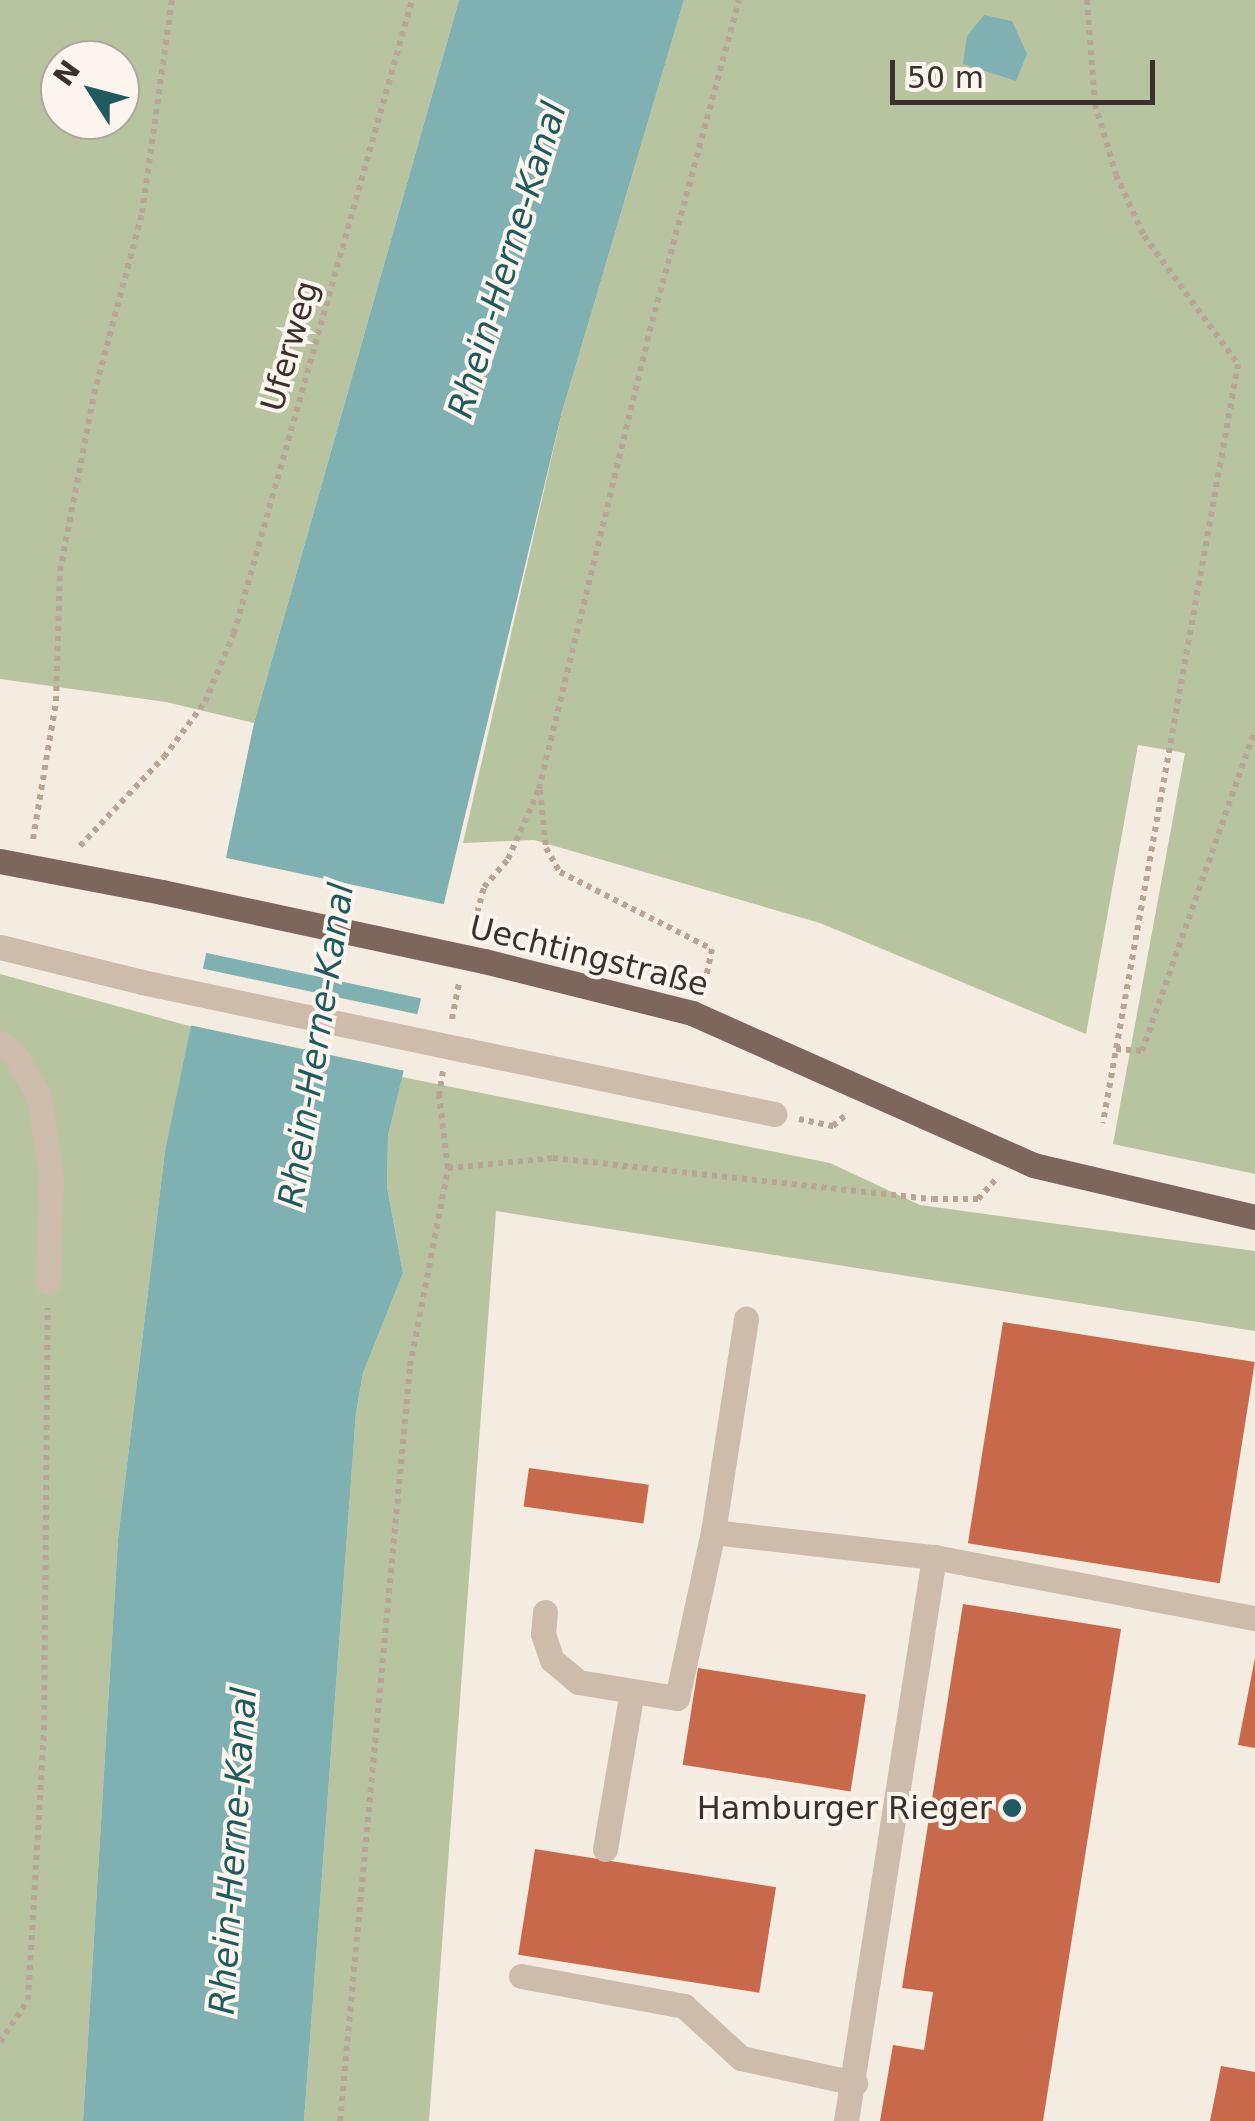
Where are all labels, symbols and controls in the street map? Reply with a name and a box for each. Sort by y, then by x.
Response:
north arrow [40,40,140,140]
scale bar [895,40,1160,102]
text: N [47,54,87,92]
text: 50 m [907,60,984,95]
water label: Rhein-Herne-Kanal [439,97,575,423]
street label: Uferweg [253,276,327,416]
water label: Rhein-Herne-Kanal [270,880,362,1210]
street label: Uechtingstraße [466,908,712,1004]
water label: Rhein-Herne-Kanal [201,1686,265,2016]
place label: Hamburger Rieger [697,1789,992,1827]
marker: Hamburger Rieger [1001,1797,1023,1819]

